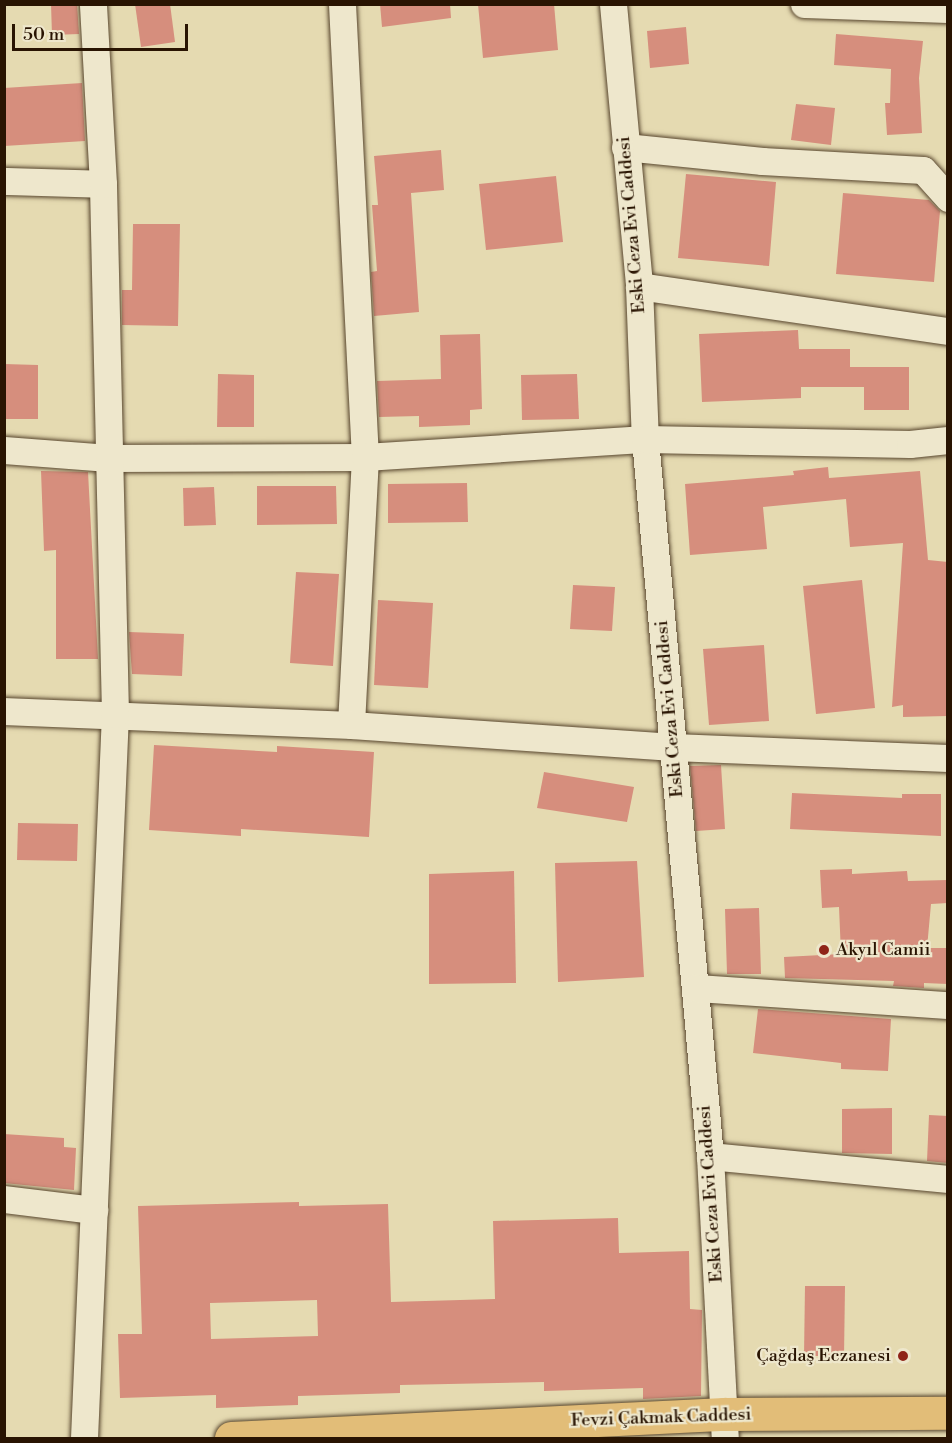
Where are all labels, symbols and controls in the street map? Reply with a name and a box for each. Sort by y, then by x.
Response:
scale bar [15,12,190,50]
text: 50 m [23,23,64,46]
street label: Eski Ceza Evi Caddesi [614,136,650,314]
street label: Eski Ceza Evi Caddesi [652,620,688,798]
place label: Akyıl Camii [836,939,930,961]
marker: Akyıl Camii [817,943,831,957]
street label: Eski Ceza Evi Caddesi [694,1105,728,1283]
place label: Çağdaş Eczanesi [756,1345,891,1367]
marker: Çağdaş Eczanesi [896,1349,910,1363]
street label: Fevzi Çakmak Caddesi [570,1404,752,1432]

